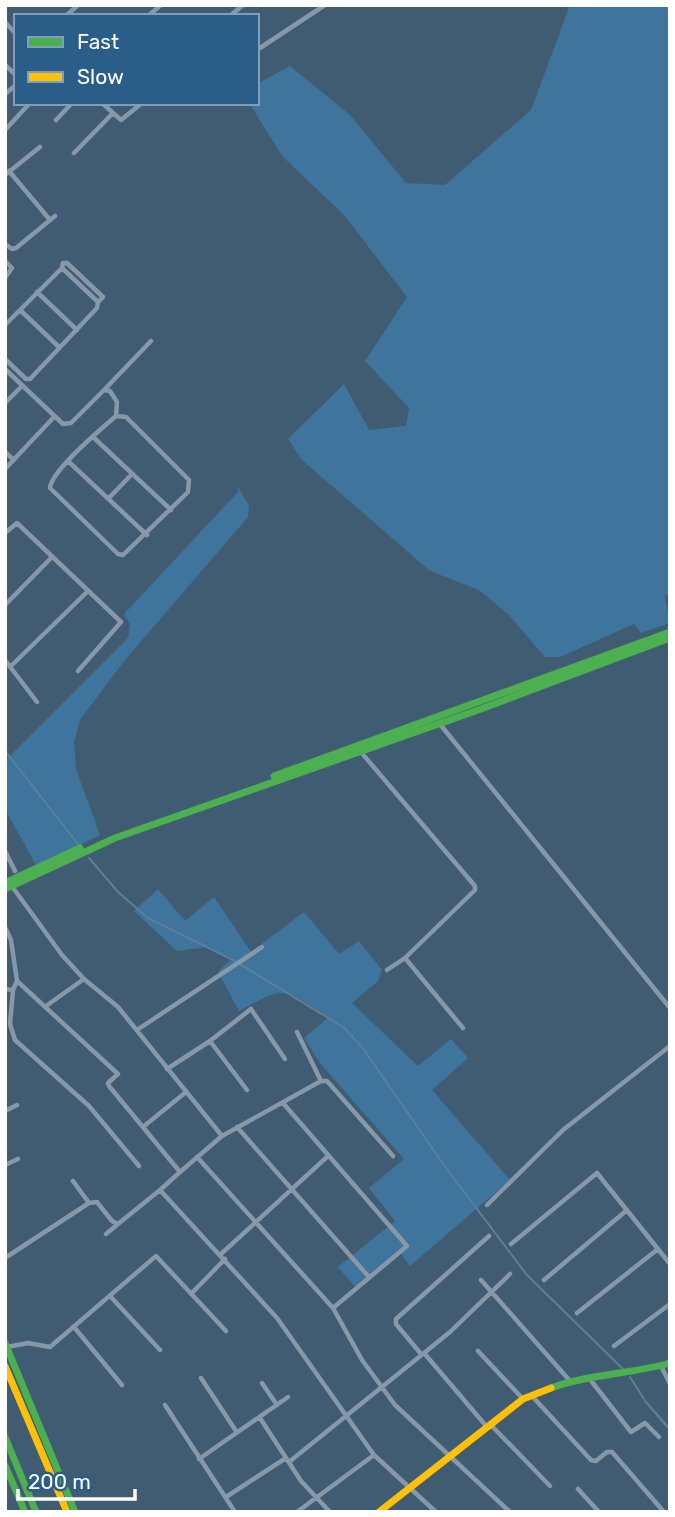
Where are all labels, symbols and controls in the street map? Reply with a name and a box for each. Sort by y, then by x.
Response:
legend [14,14,259,105]
text: Fast [77,29,119,54]
text: Slow [77,64,124,89]
scale bar [18,1458,135,1502]
text: 200 m [28,1469,91,1494]

